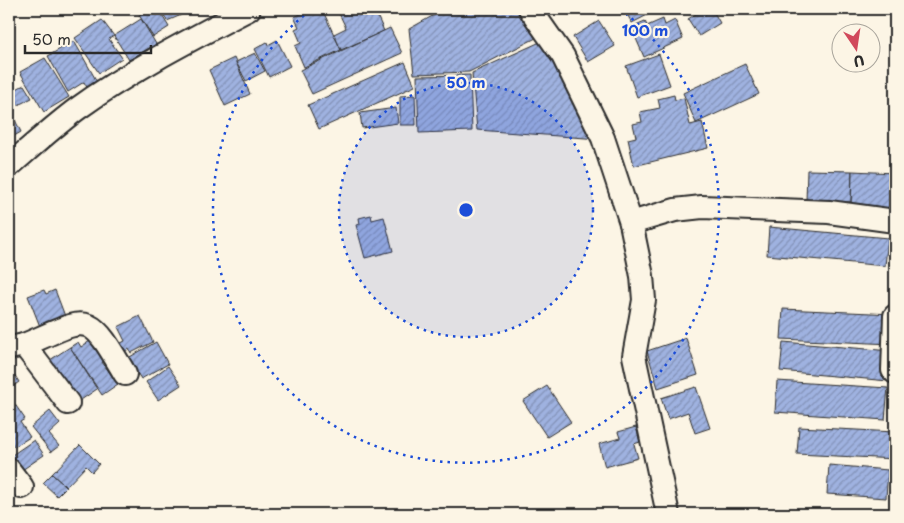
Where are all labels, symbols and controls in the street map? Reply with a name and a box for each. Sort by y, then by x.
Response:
text: 100 m [622,18,668,41]
scale bar [25,22,151,54]
north arrow [832,22,882,72]
text: 50 m [32,27,71,50]
text: U [851,50,867,73]
text: 50 m [447,70,485,93]
centre of rings [457,201,475,219]

